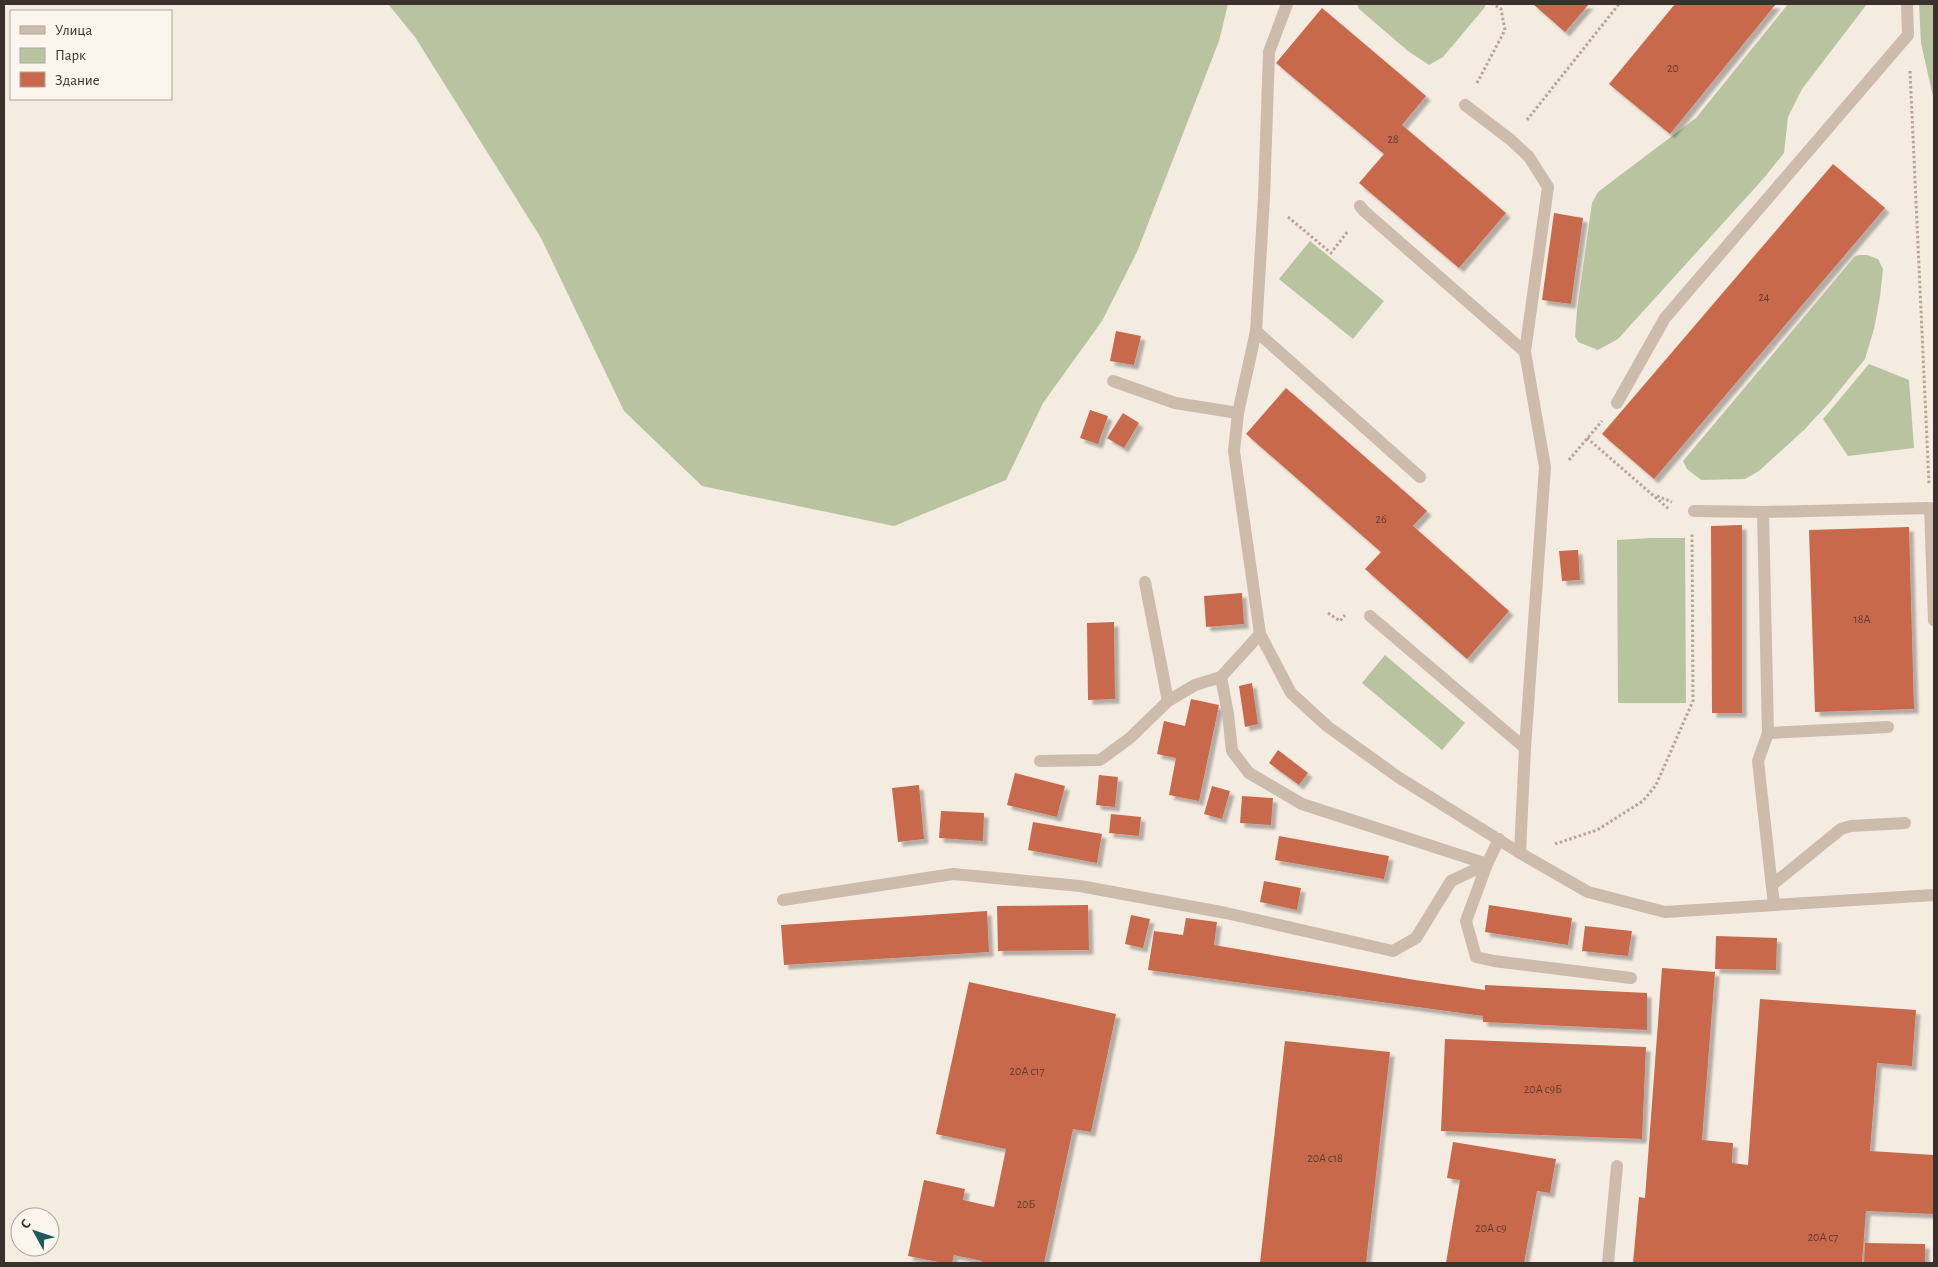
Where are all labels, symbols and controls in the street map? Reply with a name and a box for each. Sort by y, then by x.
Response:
legend [10,10,172,100]
text: Улица [55,23,92,38]
text: Парк [55,48,86,63]
house number: 20 [1667,62,1679,74]
text: Здание [55,73,100,88]
house number: 28 [1387,133,1399,145]
house number: 24 [1758,291,1770,303]
house number: 26 [1375,513,1387,525]
house number: 18А [1854,613,1870,625]
house number: 20А с17 [1010,1065,1044,1077]
house number: 20А с9Б [1524,1083,1562,1095]
house number: 20А с18 [1307,1152,1343,1164]
house number: 20Б [1017,1198,1035,1210]
north arrow [10,1207,60,1257]
text: С [18,1217,34,1232]
house number: 20А с9 [1475,1222,1507,1234]
house number: 20А с7 [1808,1231,1838,1243]

